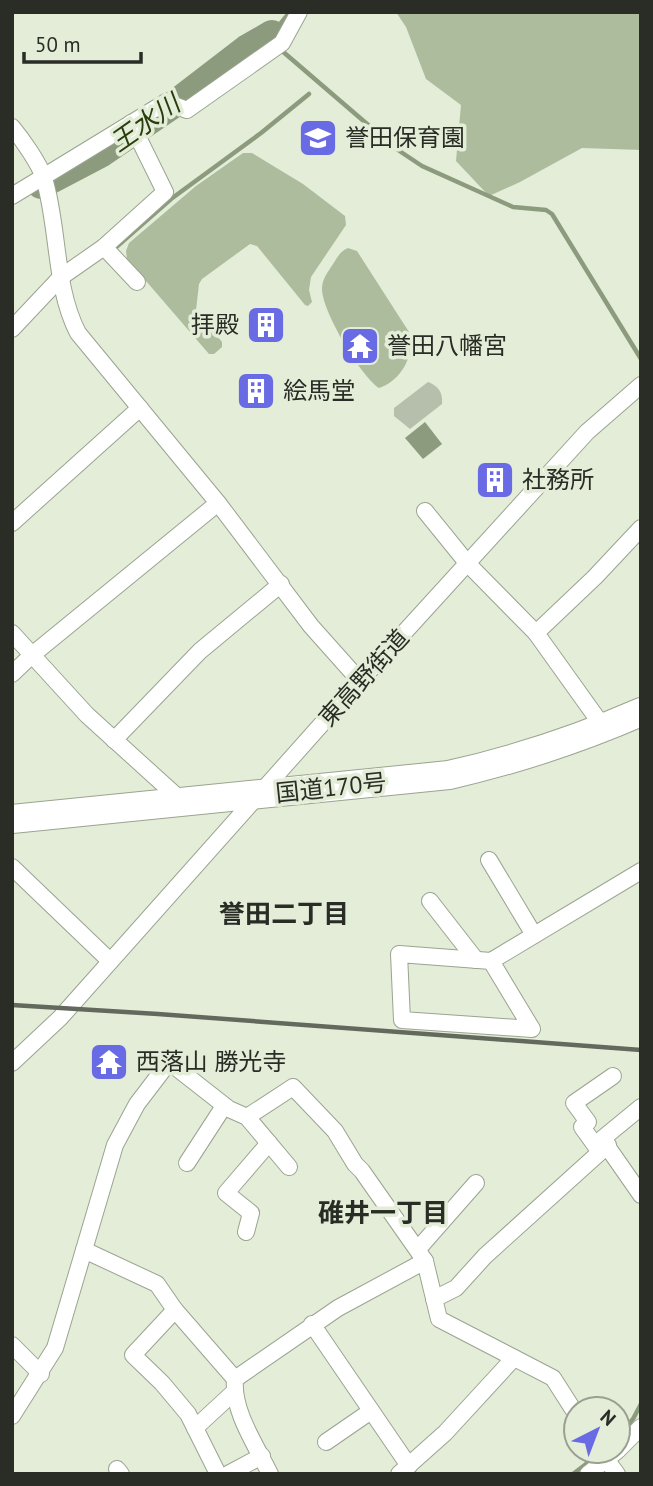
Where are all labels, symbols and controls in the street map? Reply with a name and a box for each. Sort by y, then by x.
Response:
scale bar [24,21,142,65]
text: 50 m [35,31,81,58]
water label: 王水川 [103,85,189,158]
school or university icon: 誉田保育園 [297,117,339,159]
place label: 誉田保育園 [345,122,465,153]
building icon: 拝殿 [245,304,287,346]
place label: 拝殿 [191,309,239,340]
temple icon: 誉田八幡宮 [339,325,381,367]
place label: 誉田八幡宮 [387,330,507,361]
building icon: 絵馬堂 [235,370,277,412]
place label: 絵馬堂 [283,375,355,406]
building icon: 社務所 [474,459,516,501]
place label: 社務所 [522,464,594,495]
street label: 東高野街道 [312,623,415,733]
street label: 国道170号 [274,766,388,809]
district label: 誉田二丁目 [219,897,349,930]
temple icon: 西落山 勝光寺 [88,1041,130,1083]
place label: 西落山 勝光寺 [136,1046,286,1077]
district label: 碓井一丁目 [318,1196,448,1229]
north arrow [562,1395,632,1465]
text: N [596,1404,621,1430]

